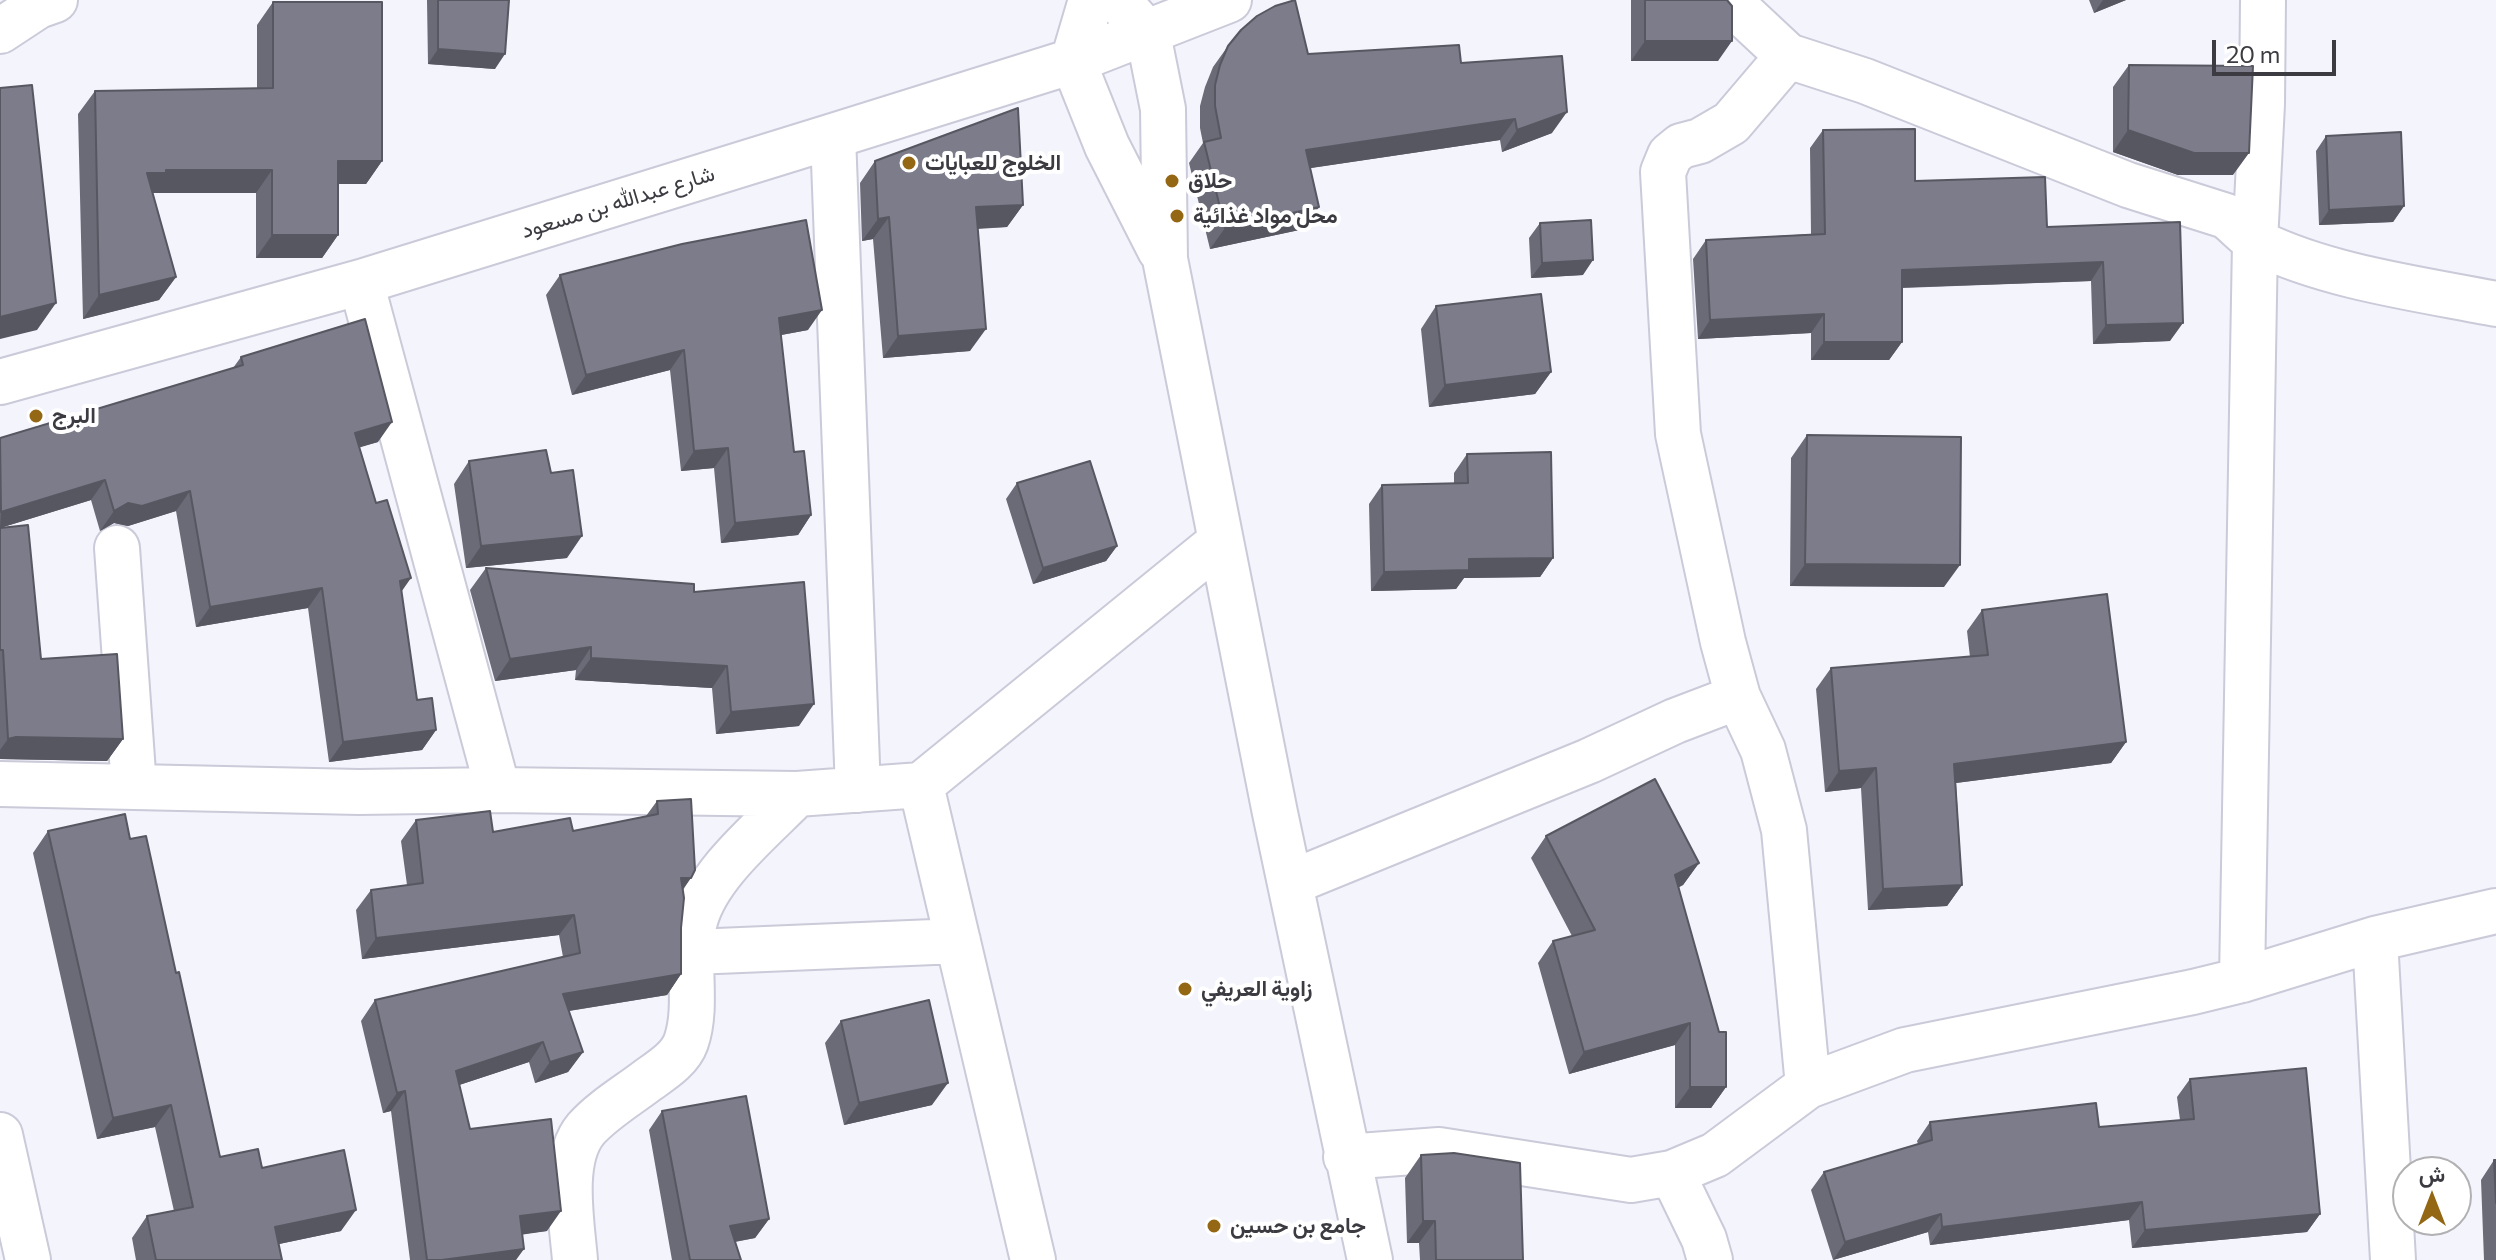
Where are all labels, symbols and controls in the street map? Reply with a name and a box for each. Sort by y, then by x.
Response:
scale bar [2216,24,2340,74]
text: 20 m [2226,39,2280,68]
place label: الخلوج للعبايات [925,150,1061,176]
marker: الخلوج للعبايات [900,154,918,172]
street label: شارع عبدالله بن مسعود [518,160,718,244]
place label: حلاق [1188,168,1232,194]
marker: حلاق [1163,172,1181,190]
place label: محل مواد غذائية [1193,203,1338,229]
marker: محل مواد غذائية [1168,207,1186,225]
place label: البرج [52,403,96,429]
marker: البرج [27,407,45,425]
place label: زاوية العريفي [1201,976,1312,1002]
marker: زاوية العريفي [1176,980,1194,998]
north arrow [2392,1156,2472,1236]
text: ش [2419,1160,2445,1187]
place label: جامع بن حسين [1230,1213,1366,1239]
marker: جامع بن حسين [1205,1217,1223,1235]

